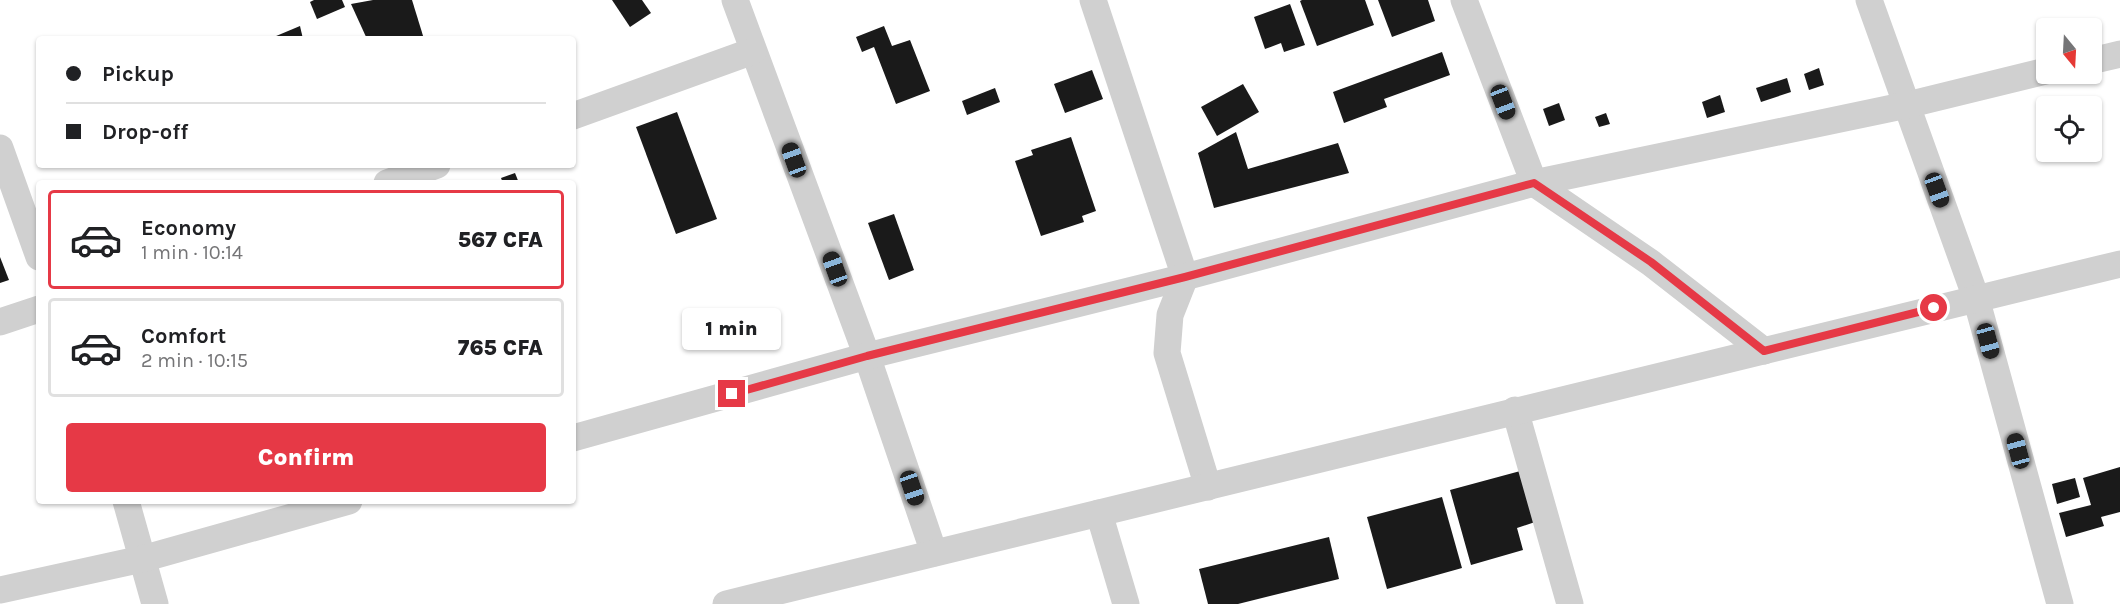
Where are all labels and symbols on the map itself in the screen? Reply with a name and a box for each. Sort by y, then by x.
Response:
north arrow [2036,18,2102,84]
car [1488,82,1518,122]
car [779,140,809,180]
car [1922,170,1952,210]
car [820,249,850,289]
route start [1920,294,1947,321]
callout: 1 min [682,307,782,349]
car [1975,321,2001,361]
route end [718,380,745,407]
car [2005,431,2031,471]
car [898,468,926,508]

